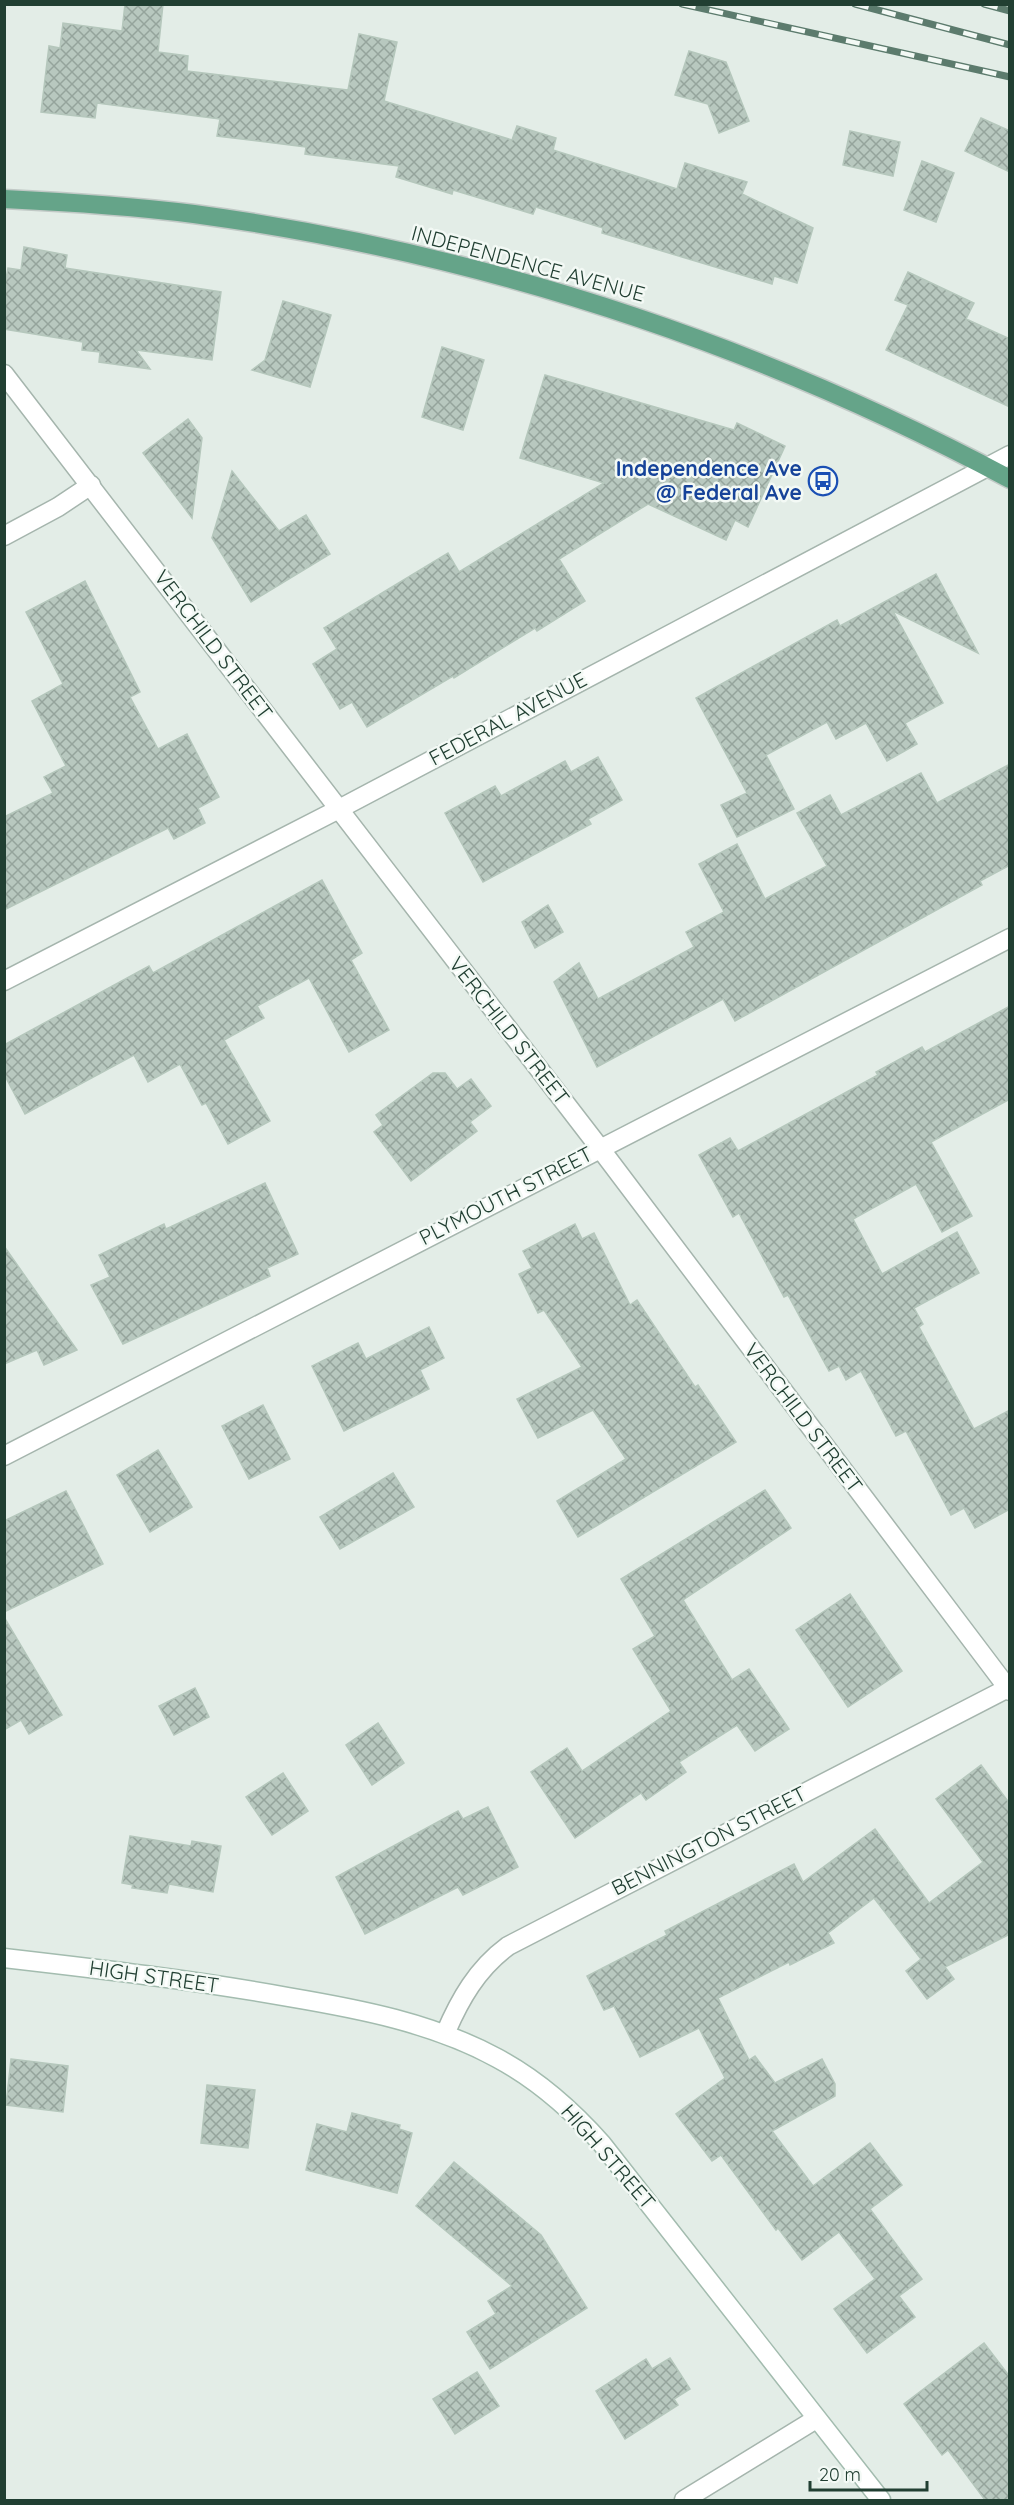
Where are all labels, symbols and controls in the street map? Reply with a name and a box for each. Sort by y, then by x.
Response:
street label: INDEPENDENCE AVENUE [409,219,648,307]
place label: Independence Ave @ Federal Ave [616,455,802,505]
bus stop icon: Independence Ave @ Federal Ave [807,465,839,497]
street label: VERCHILD STREET [149,564,279,724]
street label: FEDERAL AVENUE [424,666,591,771]
street label: VERCHILD STREET [444,951,576,1110]
street label: PLYMOUTH STREET [414,1140,597,1250]
street label: VERCHILD STREET [739,1337,869,1497]
street label: BENNINGTON STREET [607,1780,810,1901]
street label: HIGH STREET [88,1954,221,1998]
street label: HIGH STREET [556,2098,662,2214]
scale bar [810,2454,927,2492]
text: 20 m [819,2463,861,2486]

